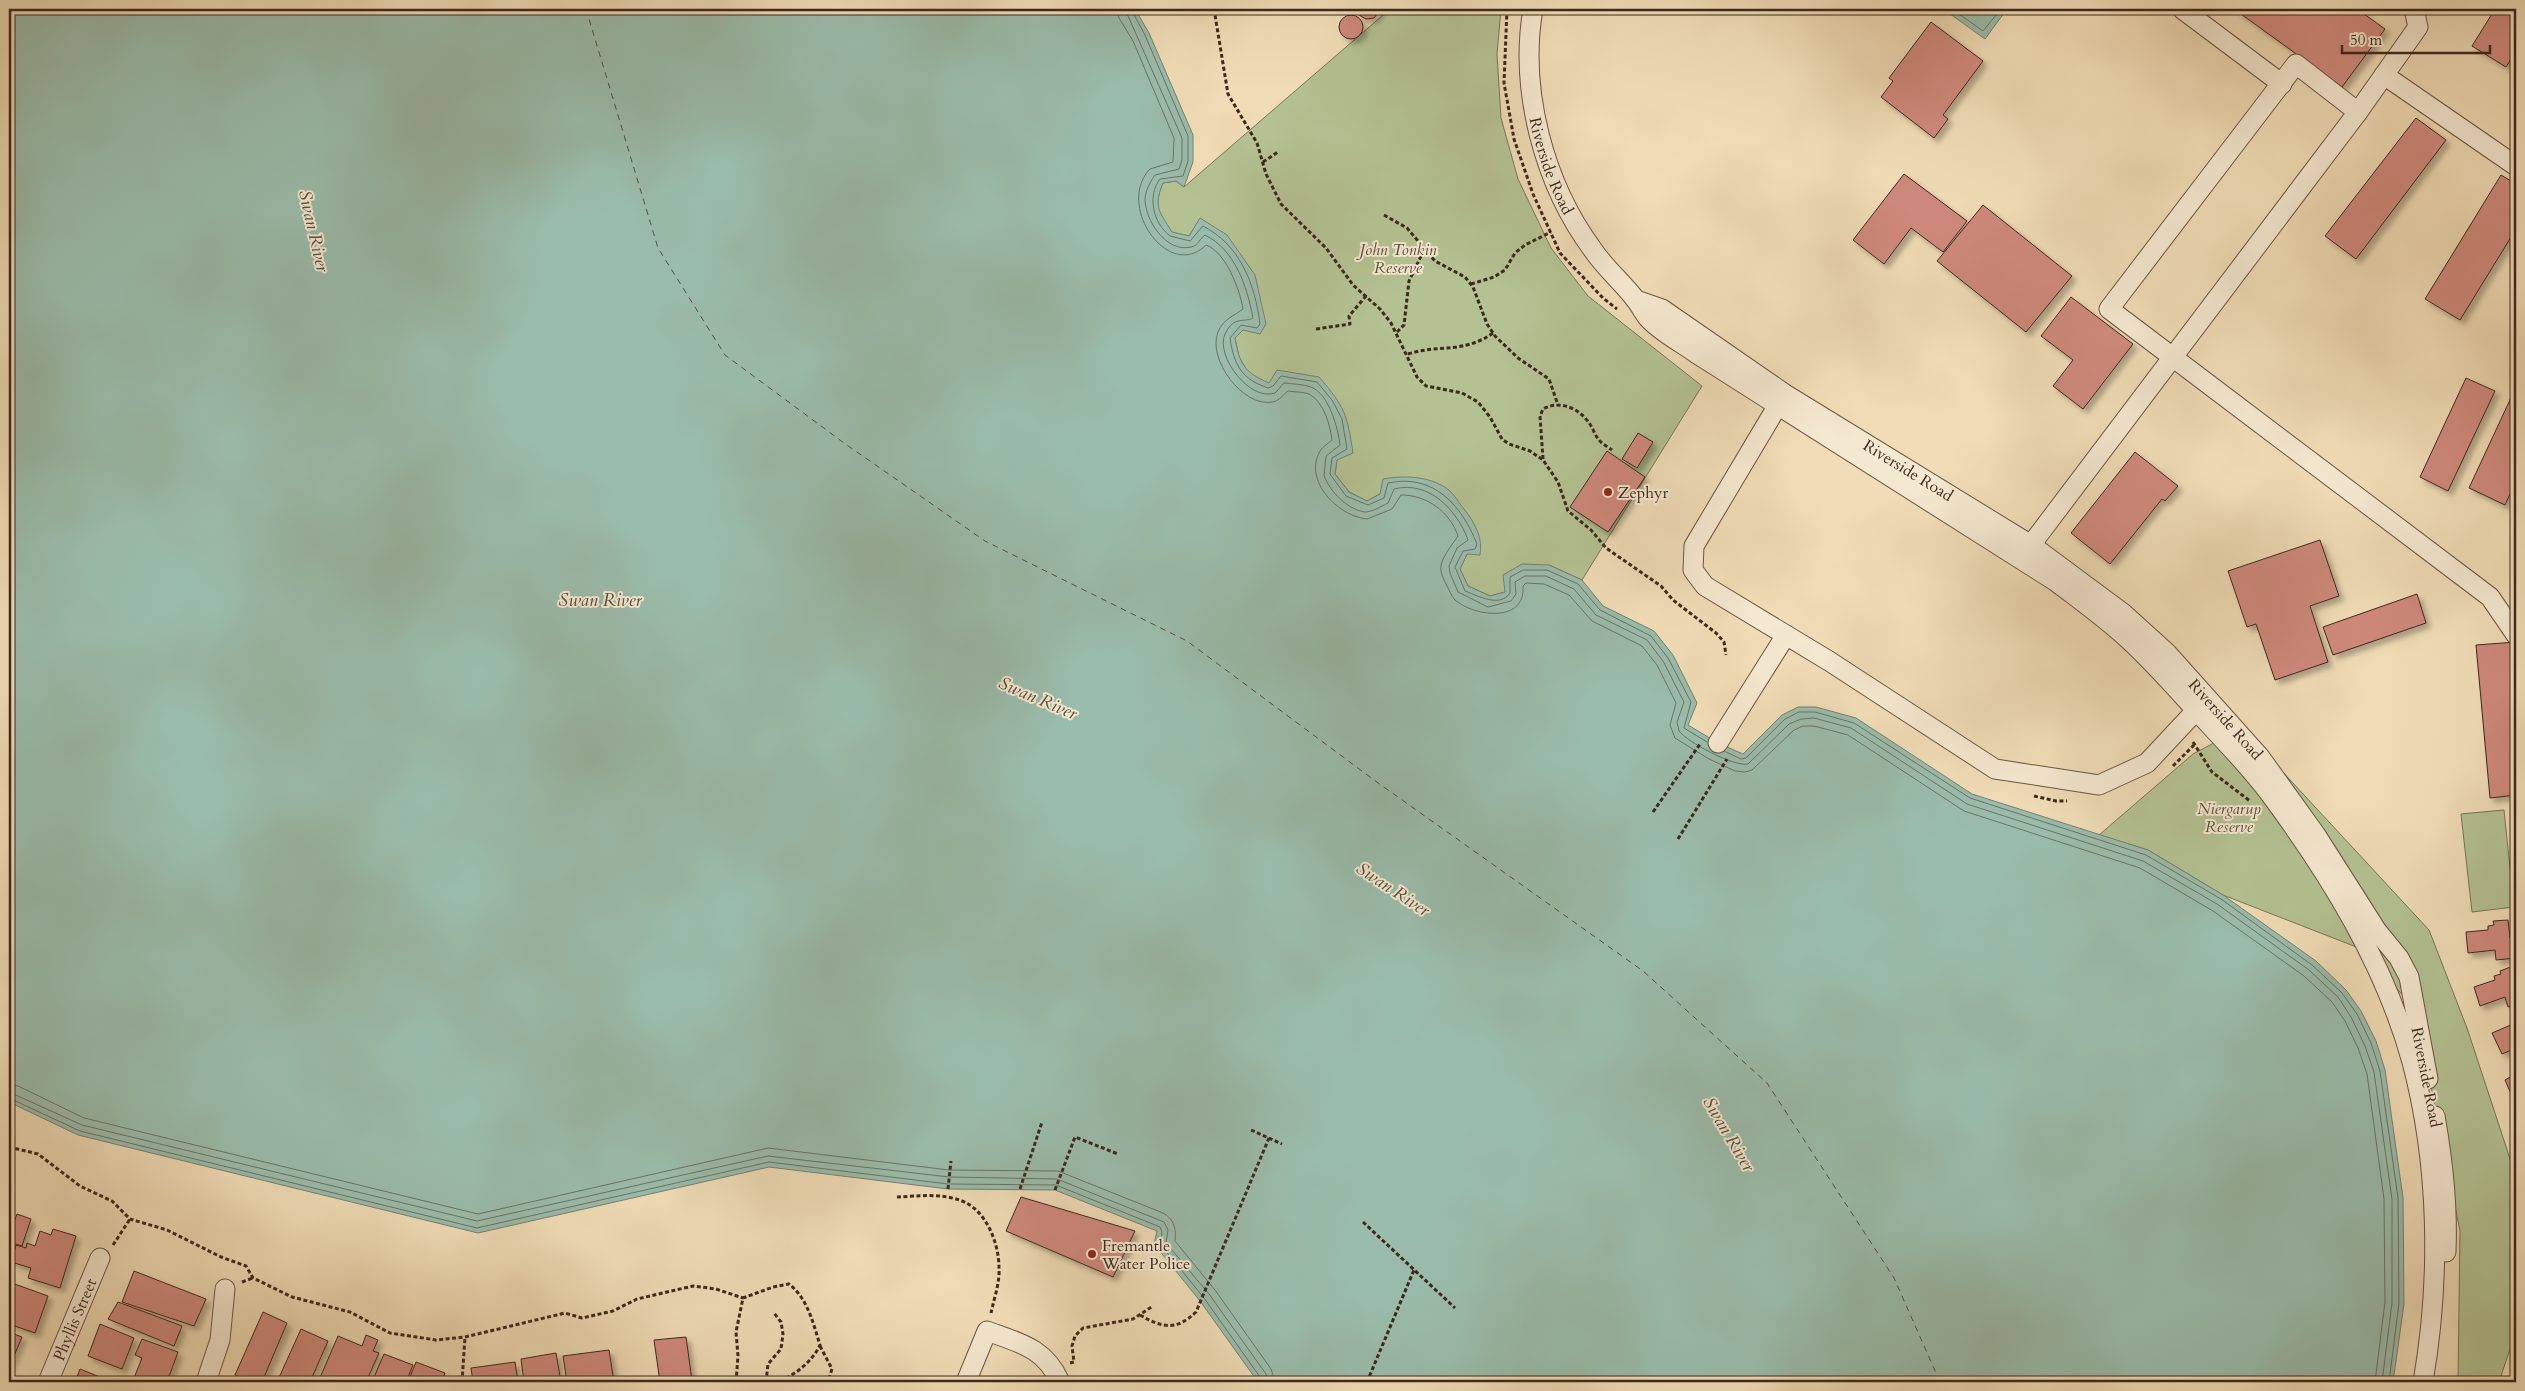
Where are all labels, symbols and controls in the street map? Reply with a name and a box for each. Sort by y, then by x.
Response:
scale bar [2342,22,2490,54]
text: 50 m [2350,30,2382,50]
street label: Riverside Road [1524,115,1579,219]
water label: Swan River [292,188,335,275]
park label: John Tonkin Reserve [1355,239,1437,279]
street label: Riverside Road [1859,435,1958,507]
place label: Zephyr [1618,482,1668,504]
marker: Zephyr [1602,486,1614,498]
water label: Swan River [558,588,643,613]
water label: Swan River [995,671,1082,727]
street label: Riverside Road [2183,674,2268,765]
park label: Niergarup Reserve [2197,798,2261,838]
water label: Swan River [1351,856,1435,923]
street label: Riverside Road [2406,1025,2447,1130]
water label: Swan River [1696,1092,1761,1177]
place label: Fremantle Water Police [1101,1235,1190,1275]
marker: Fremantle Water Police [1086,1248,1098,1260]
street label: Phyllis Street [48,1275,102,1364]

